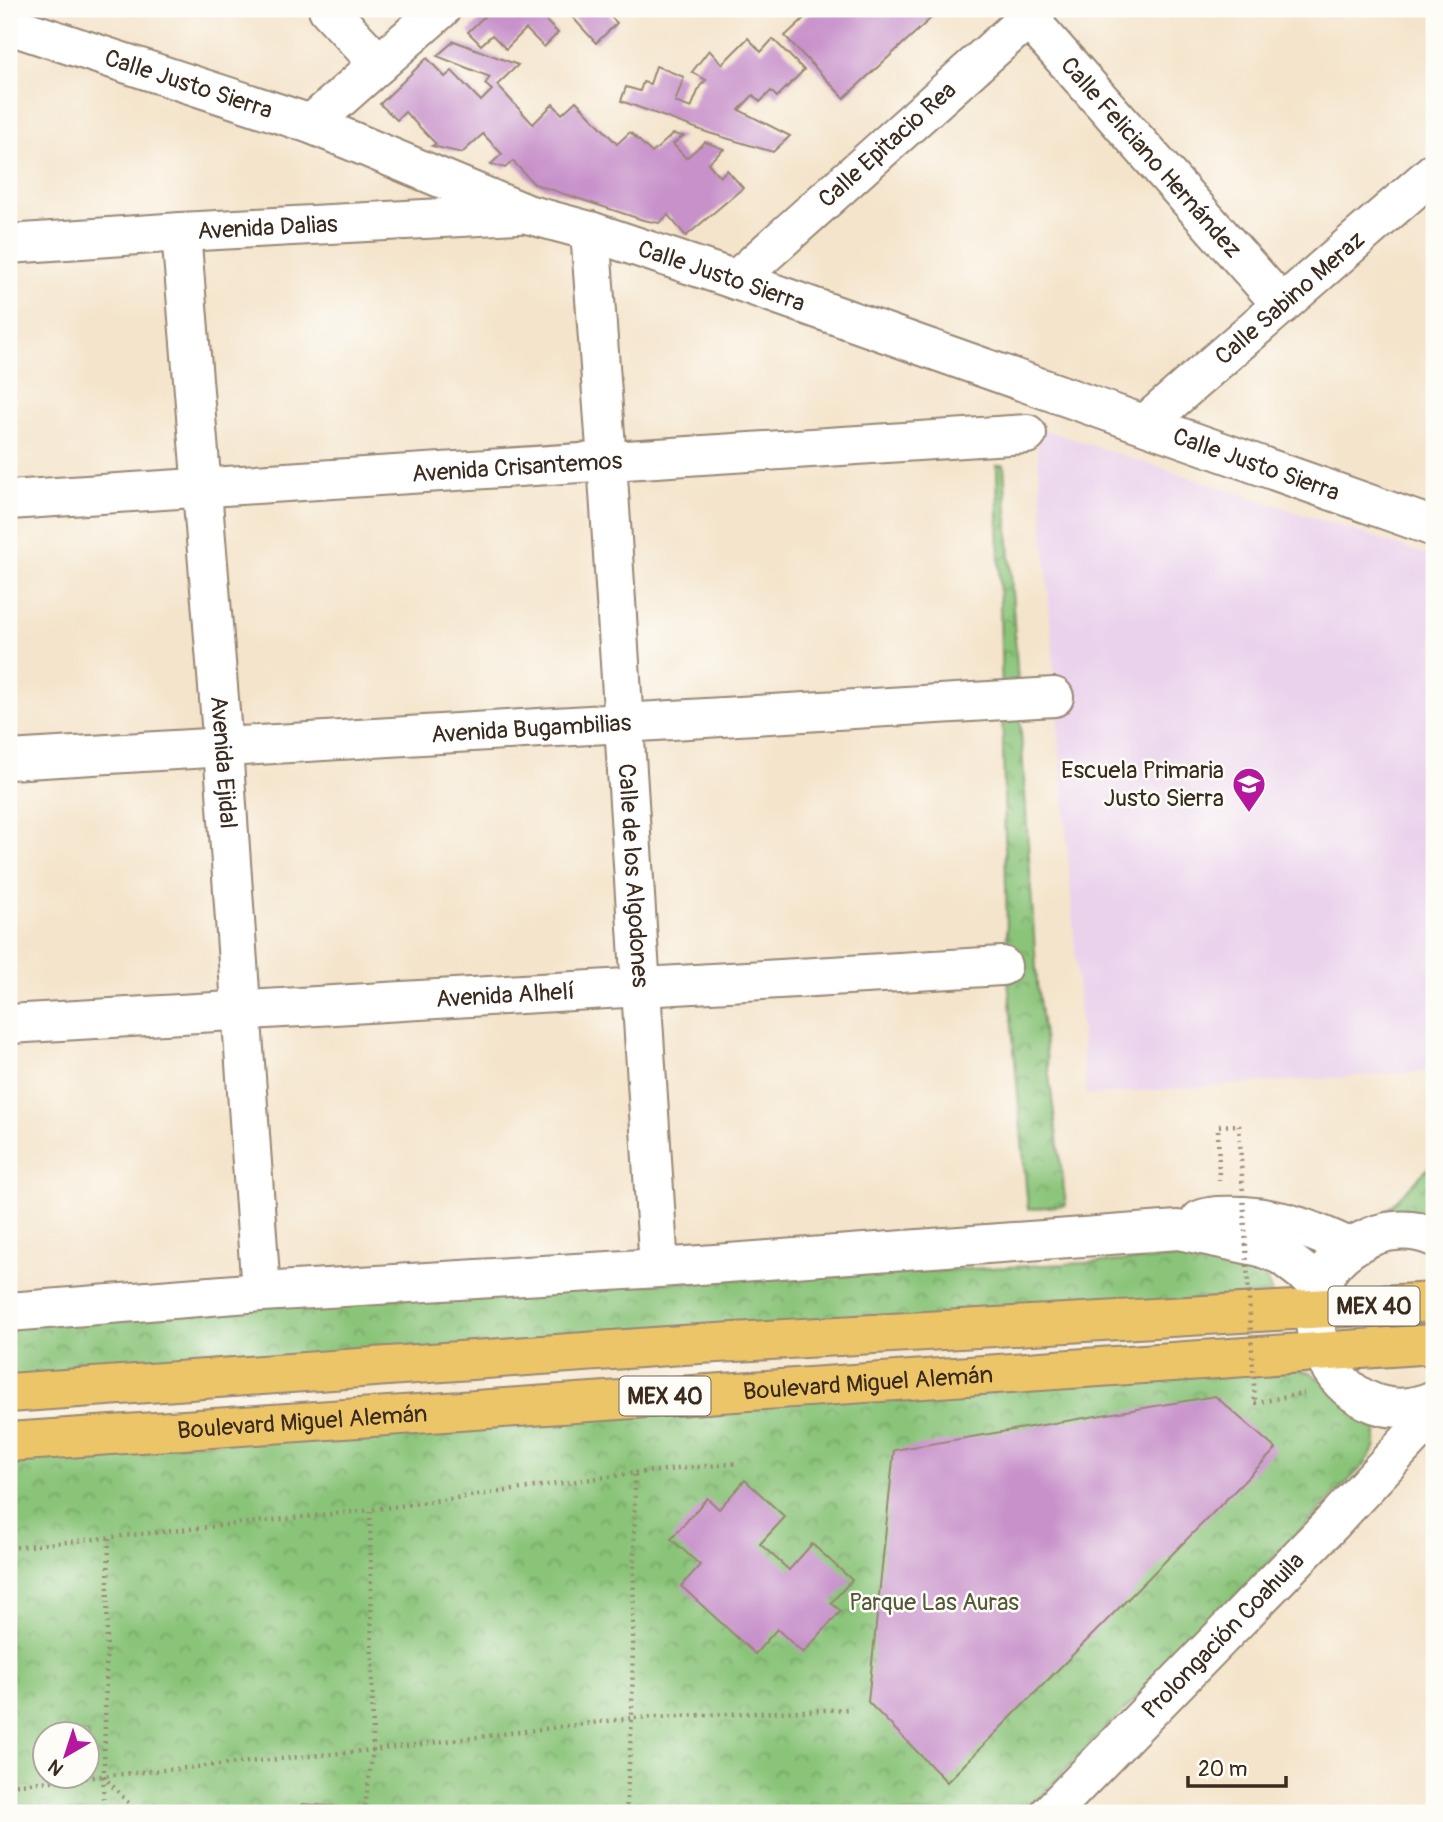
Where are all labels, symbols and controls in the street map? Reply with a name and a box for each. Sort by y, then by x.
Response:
street label: Calle Justo Sierra [101,43,276,125]
street label: Calle Feliciano Hernández [1054,51,1247,264]
street label: Calle Epitacio Rea [813,76,962,214]
street label: Avenida Dalias [197,210,339,246]
street label: Calle Sabino Meraz [1209,225,1371,371]
street label: Calle Justo Sierra [634,234,809,318]
street label: Calle Justo Sierra [1169,422,1343,507]
street label: Avenida Crisantemos [411,446,623,489]
street label: Avenida Ejidal [204,695,243,830]
street label: Avenida Bugambilias [430,709,632,750]
place label: Escuela Primaria Justo Sierra [1061,756,1224,813]
street label: Calle de los Algodones [612,763,655,989]
school or university icon: Escuela Primaria Justo Sierra [1230,765,1268,814]
street label: Avenida Alhelí [435,977,576,1014]
road number: MEX 40 [1328,1287,1420,1326]
street label: Boulevard Miguel Alemán [742,1360,994,1406]
road number: MEX 40 [620,1376,710,1415]
street label: Boulevard Miguel Alemán [176,1399,428,1445]
street label: Prolongación Coahuila [1136,1546,1311,1725]
park label: Parque Las Auras [849,1588,1019,1617]
north arrow [32,1720,102,1790]
scale bar [1188,1745,1286,1789]
text: N [43,1754,68,1781]
text: 20 m [1198,1756,1247,1783]

